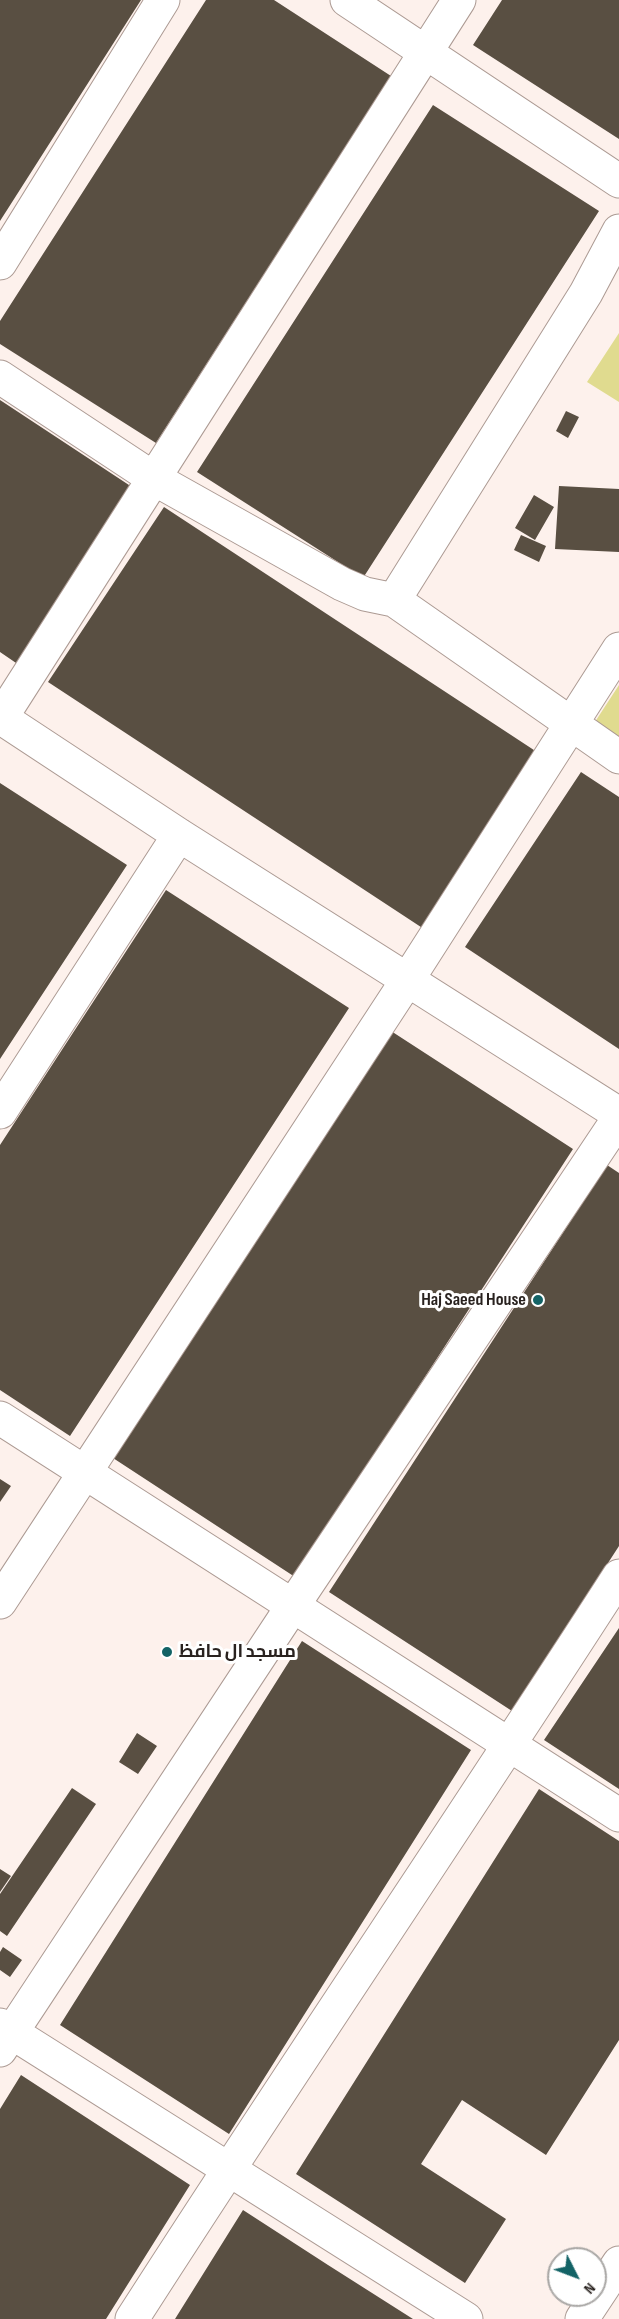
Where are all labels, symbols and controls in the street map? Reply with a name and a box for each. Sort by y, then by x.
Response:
place label: Haj Saeed House [421,1289,526,1311]
marker: Haj Saeed House [531,1293,545,1307]
place label: مسجد ال حافظ [179,1641,296,1663]
marker: مسجد ال حافظ [160,1645,174,1659]
north arrow [547,2247,607,2307]
text: N [579,2279,599,2298]

